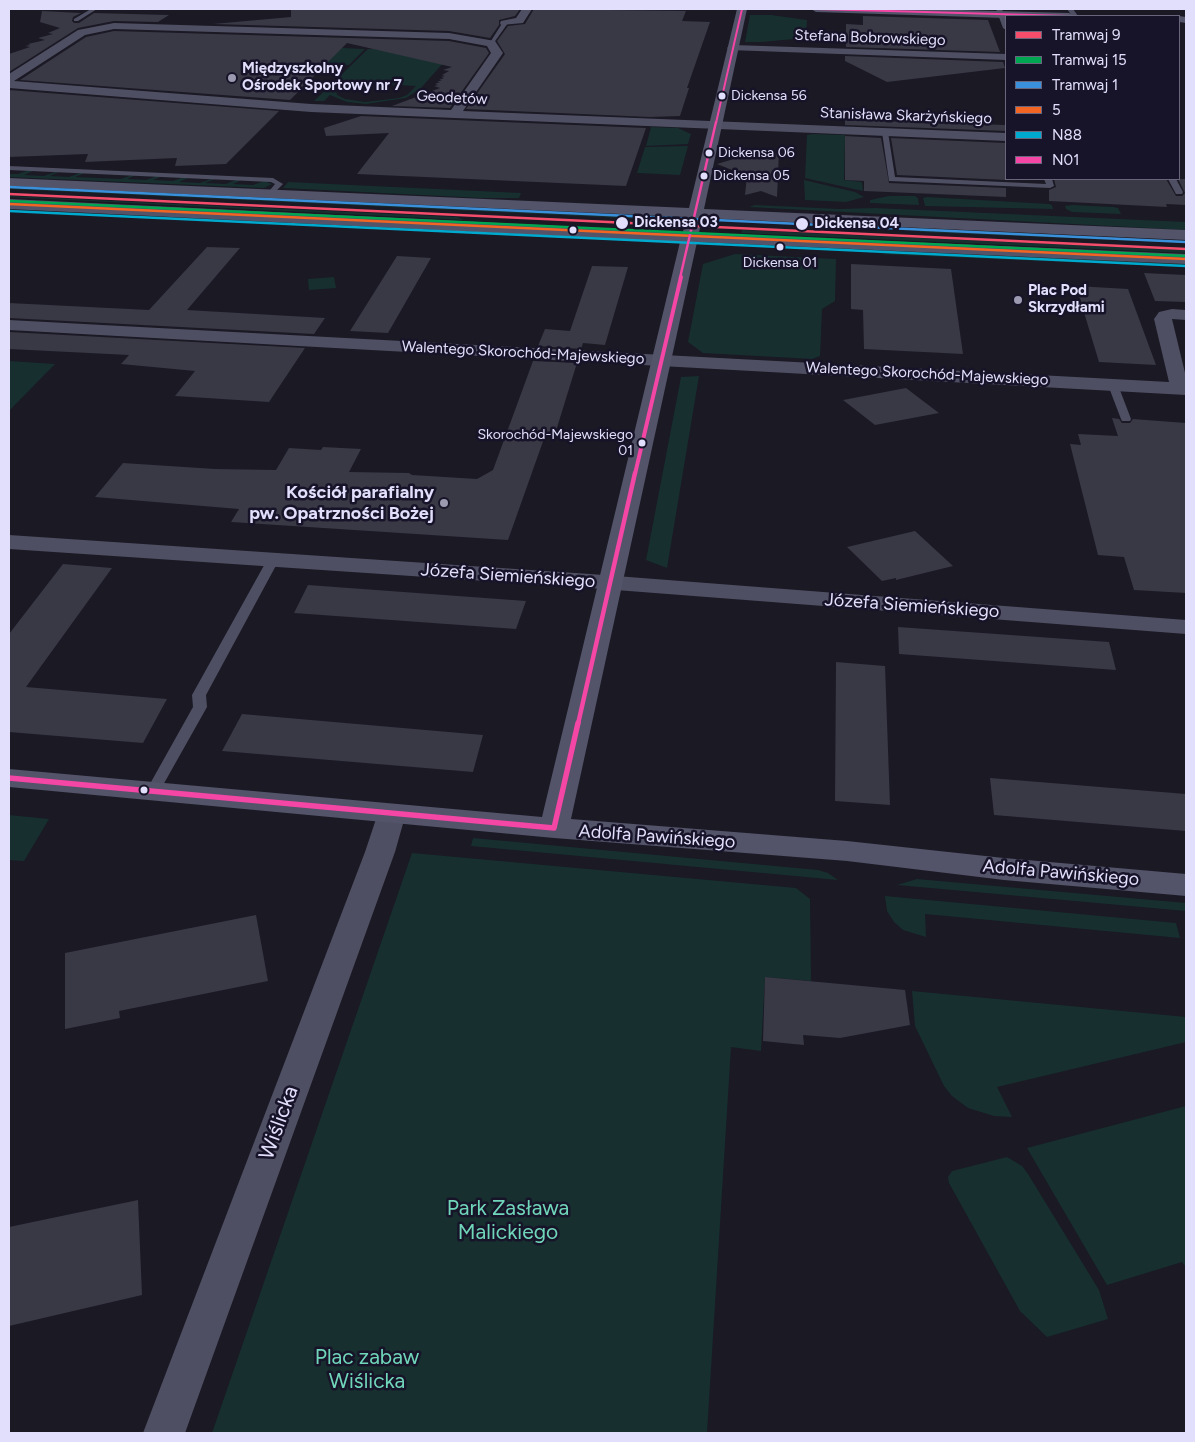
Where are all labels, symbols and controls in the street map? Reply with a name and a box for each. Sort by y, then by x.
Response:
legend [1005,15,1180,180]
street label: Stefana Bobrowskiego [794,26,946,50]
text: Tramwaj 9 [1052,26,1120,44]
text: Tramwaj 15 [1052,51,1127,69]
place label: Międzyszkolny Ośrodek Sportowy nr 7 [242,60,402,95]
marker: Międzyszkolny Ośrodek Sportowy nr 7 [226,72,238,84]
text: Tramwaj 1 [1052,76,1118,94]
street label: Geodetów [416,87,488,109]
place label: Dickensa 56 [731,88,807,104]
marker: Dickensa 56 [717,91,727,101]
text: 5 [1052,101,1061,119]
street label: Stanisława Skarżyńskiego [820,104,992,128]
text: N88 [1052,126,1082,144]
place label: Dickensa 06 [718,145,795,161]
marker: Dickensa 06 [704,148,714,158]
text: N01 [1052,151,1079,169]
place label: Dickensa 05 [713,168,790,184]
marker: Dickensa 05 [699,171,709,181]
place label: Dickensa 03 [634,214,718,232]
marker: Dickensa 03 [614,215,630,231]
place label: Dickensa 04 [814,215,899,233]
marker: Dickensa 04 [794,216,810,232]
unlabelled marker [568,225,578,235]
marker: Dickensa 01 [775,242,785,252]
place label: Dickensa 01 [743,255,817,271]
place label: Plac Pod Skrzydłami [1028,282,1105,317]
marker: Plac Pod Skrzydłami [1012,294,1024,306]
street label: Walentego Skorochód-Majewskiego [401,338,645,368]
street label: Walentego Skorochód-Majewskiego [805,359,1049,389]
place label: Skorochód-Majewskiego 01 [478,427,633,460]
marker: Skorochód-Majewskiego 01 [637,438,647,448]
place label: Kościół parafialny pw. Opatrzności Bożej [249,482,434,524]
marker: Kościół parafialny pw. Opatrzności Bożej [438,497,450,509]
street label: Józefa Siemieńskiego [420,559,596,593]
street label: Józefa Siemieńskiego [824,589,1000,623]
unlabelled marker [139,785,149,795]
street label: Adolfa Pawińskiego [578,821,736,853]
street label: Adolfa Pawińskiego [982,855,1140,891]
street label: Wiślicka [254,1083,304,1163]
park label: Park Zasława Malickiego [447,1196,569,1246]
park label: Plac zabaw Wiślicka [315,1345,419,1395]

